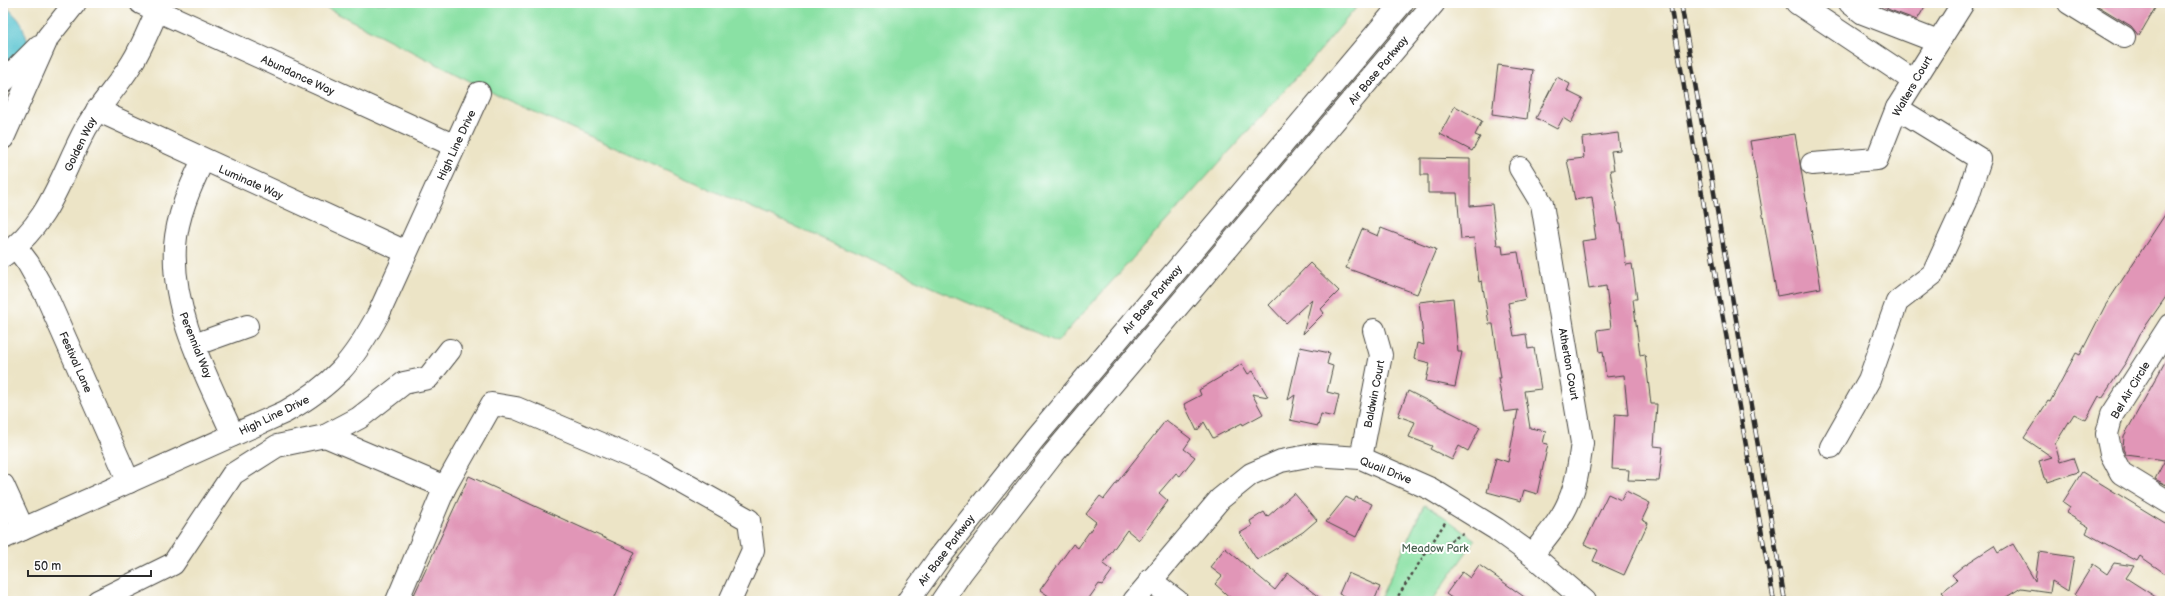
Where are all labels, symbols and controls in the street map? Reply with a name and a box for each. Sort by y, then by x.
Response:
street label: Air Base Parkway [1346,33,1411,107]
street label: Abundance Way [259,53,337,98]
street label: Walters Court [1890,53,1935,119]
street label: High Line Drive [434,107,479,183]
street label: Golden Way [62,115,99,174]
street label: Luminate Way [217,162,285,202]
street label: Air Base Parkway [1120,262,1185,336]
street label: Perennial Way [176,310,215,380]
street label: Atherton Court [1556,327,1581,402]
street label: Festival Lane [56,330,95,395]
street label: Baldwin Court [1362,359,1388,429]
street label: Bel Air Circle [2108,359,2153,421]
street label: High Line Drive [237,393,312,438]
street label: Quail Drive [1358,454,1414,487]
street label: Air Base Parkway [915,512,977,588]
park label: Meadow Park [1401,542,1469,555]
scale bar [28,552,151,578]
text: 50 m [34,559,61,574]

